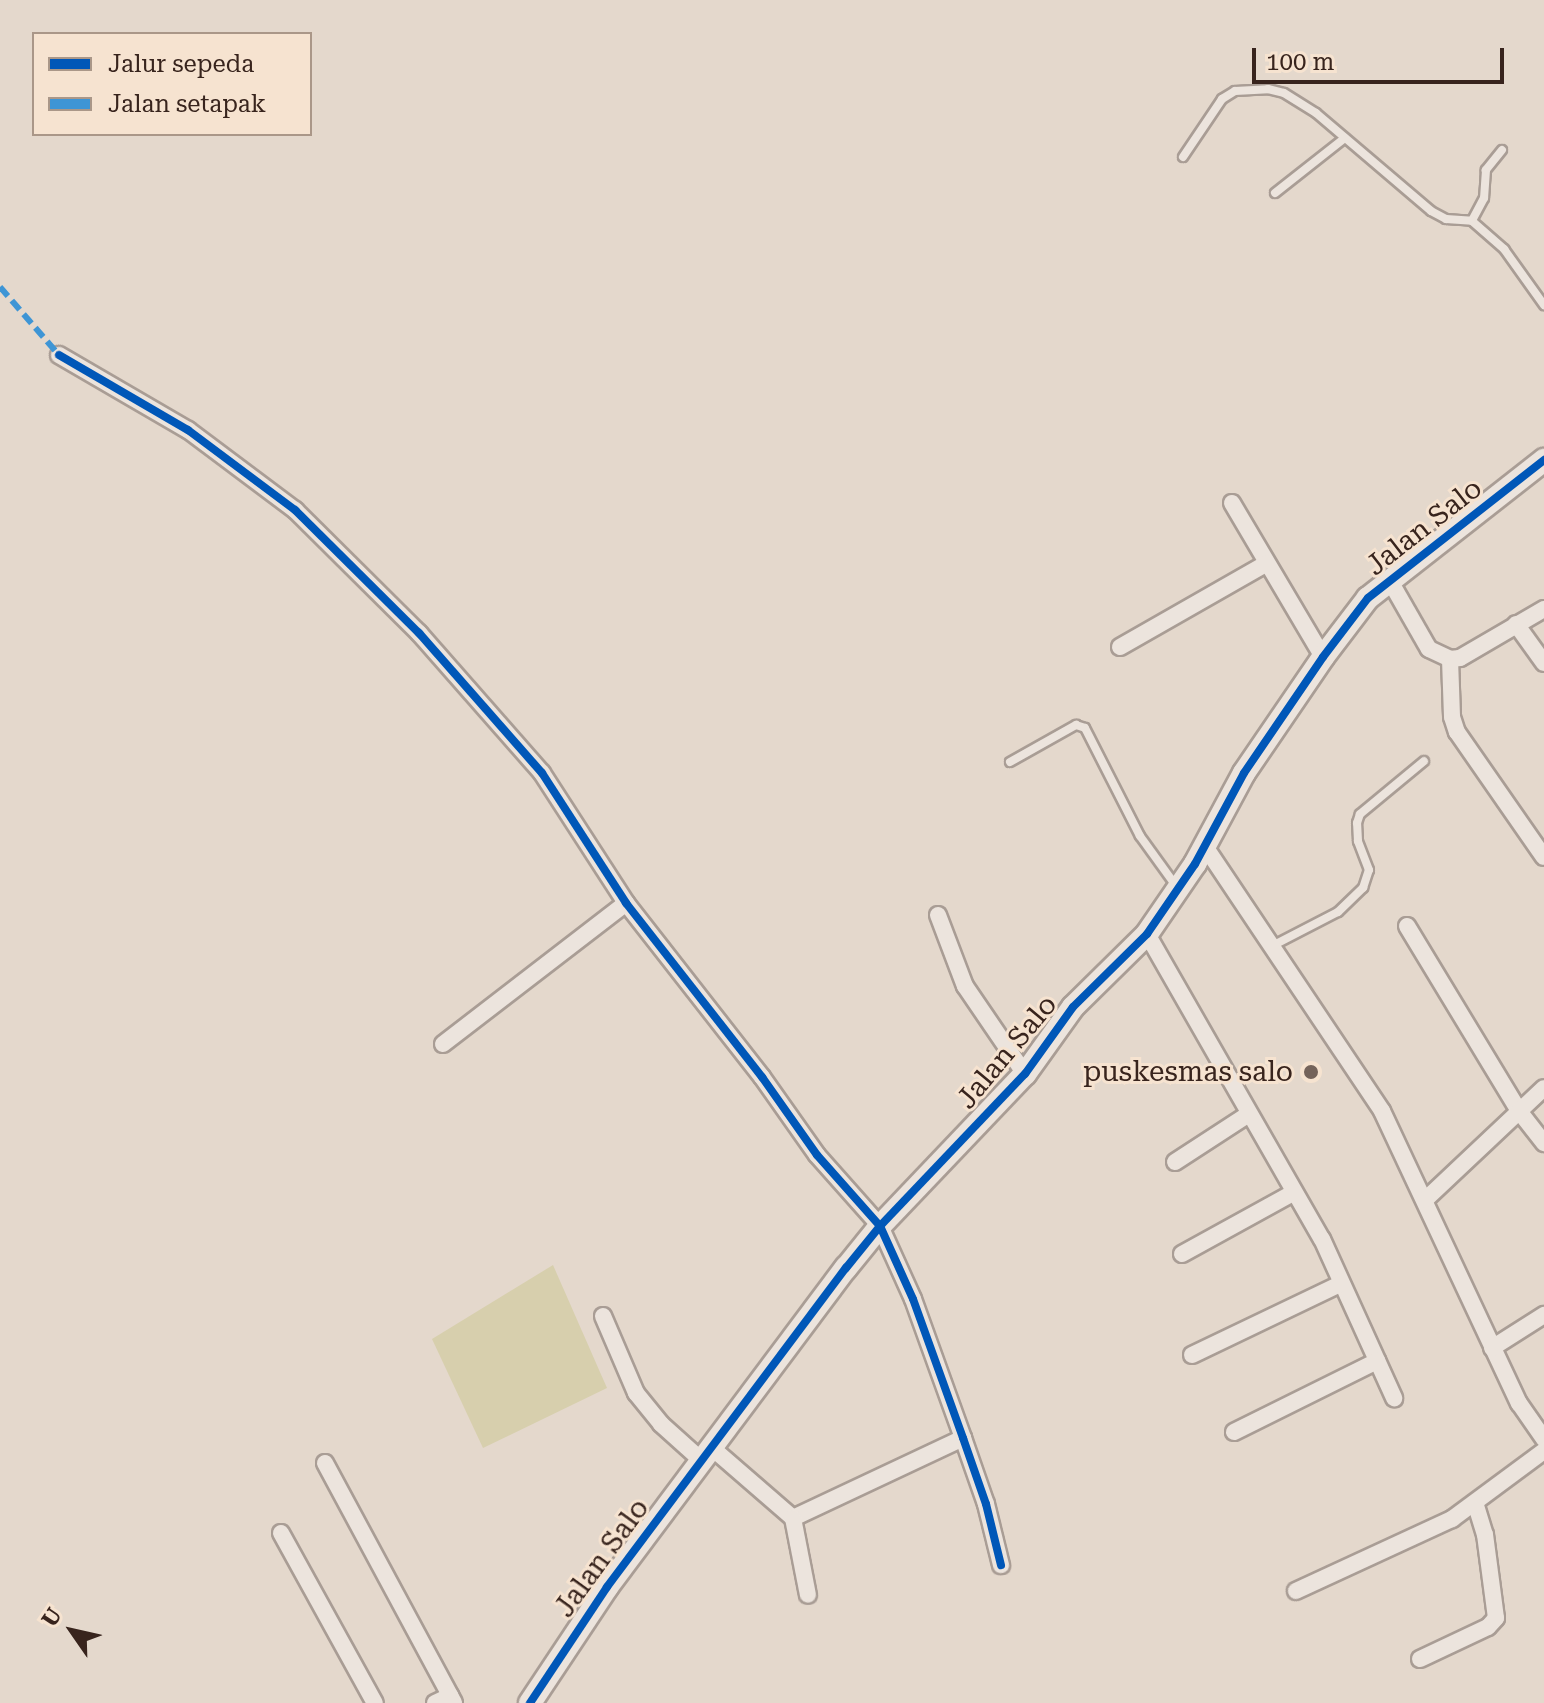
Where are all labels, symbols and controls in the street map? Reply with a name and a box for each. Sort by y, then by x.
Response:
legend [32,32,312,136]
scale bar [1256,32,1508,82]
text: 100 m [1266,48,1334,76]
text: Jalur sepeda [108,50,254,78]
text: Jalan setapak [108,90,266,118]
street label: Jalan Salo [1359,471,1489,583]
street label: Jalan Salo [950,988,1064,1116]
place label: puskesmas salo [1083,1055,1293,1089]
marker: puskesmas salo [1300,1061,1322,1083]
street label: Jalan Salo [548,1492,656,1624]
north arrow [32,1591,112,1671]
text: U [37,1603,67,1631]

